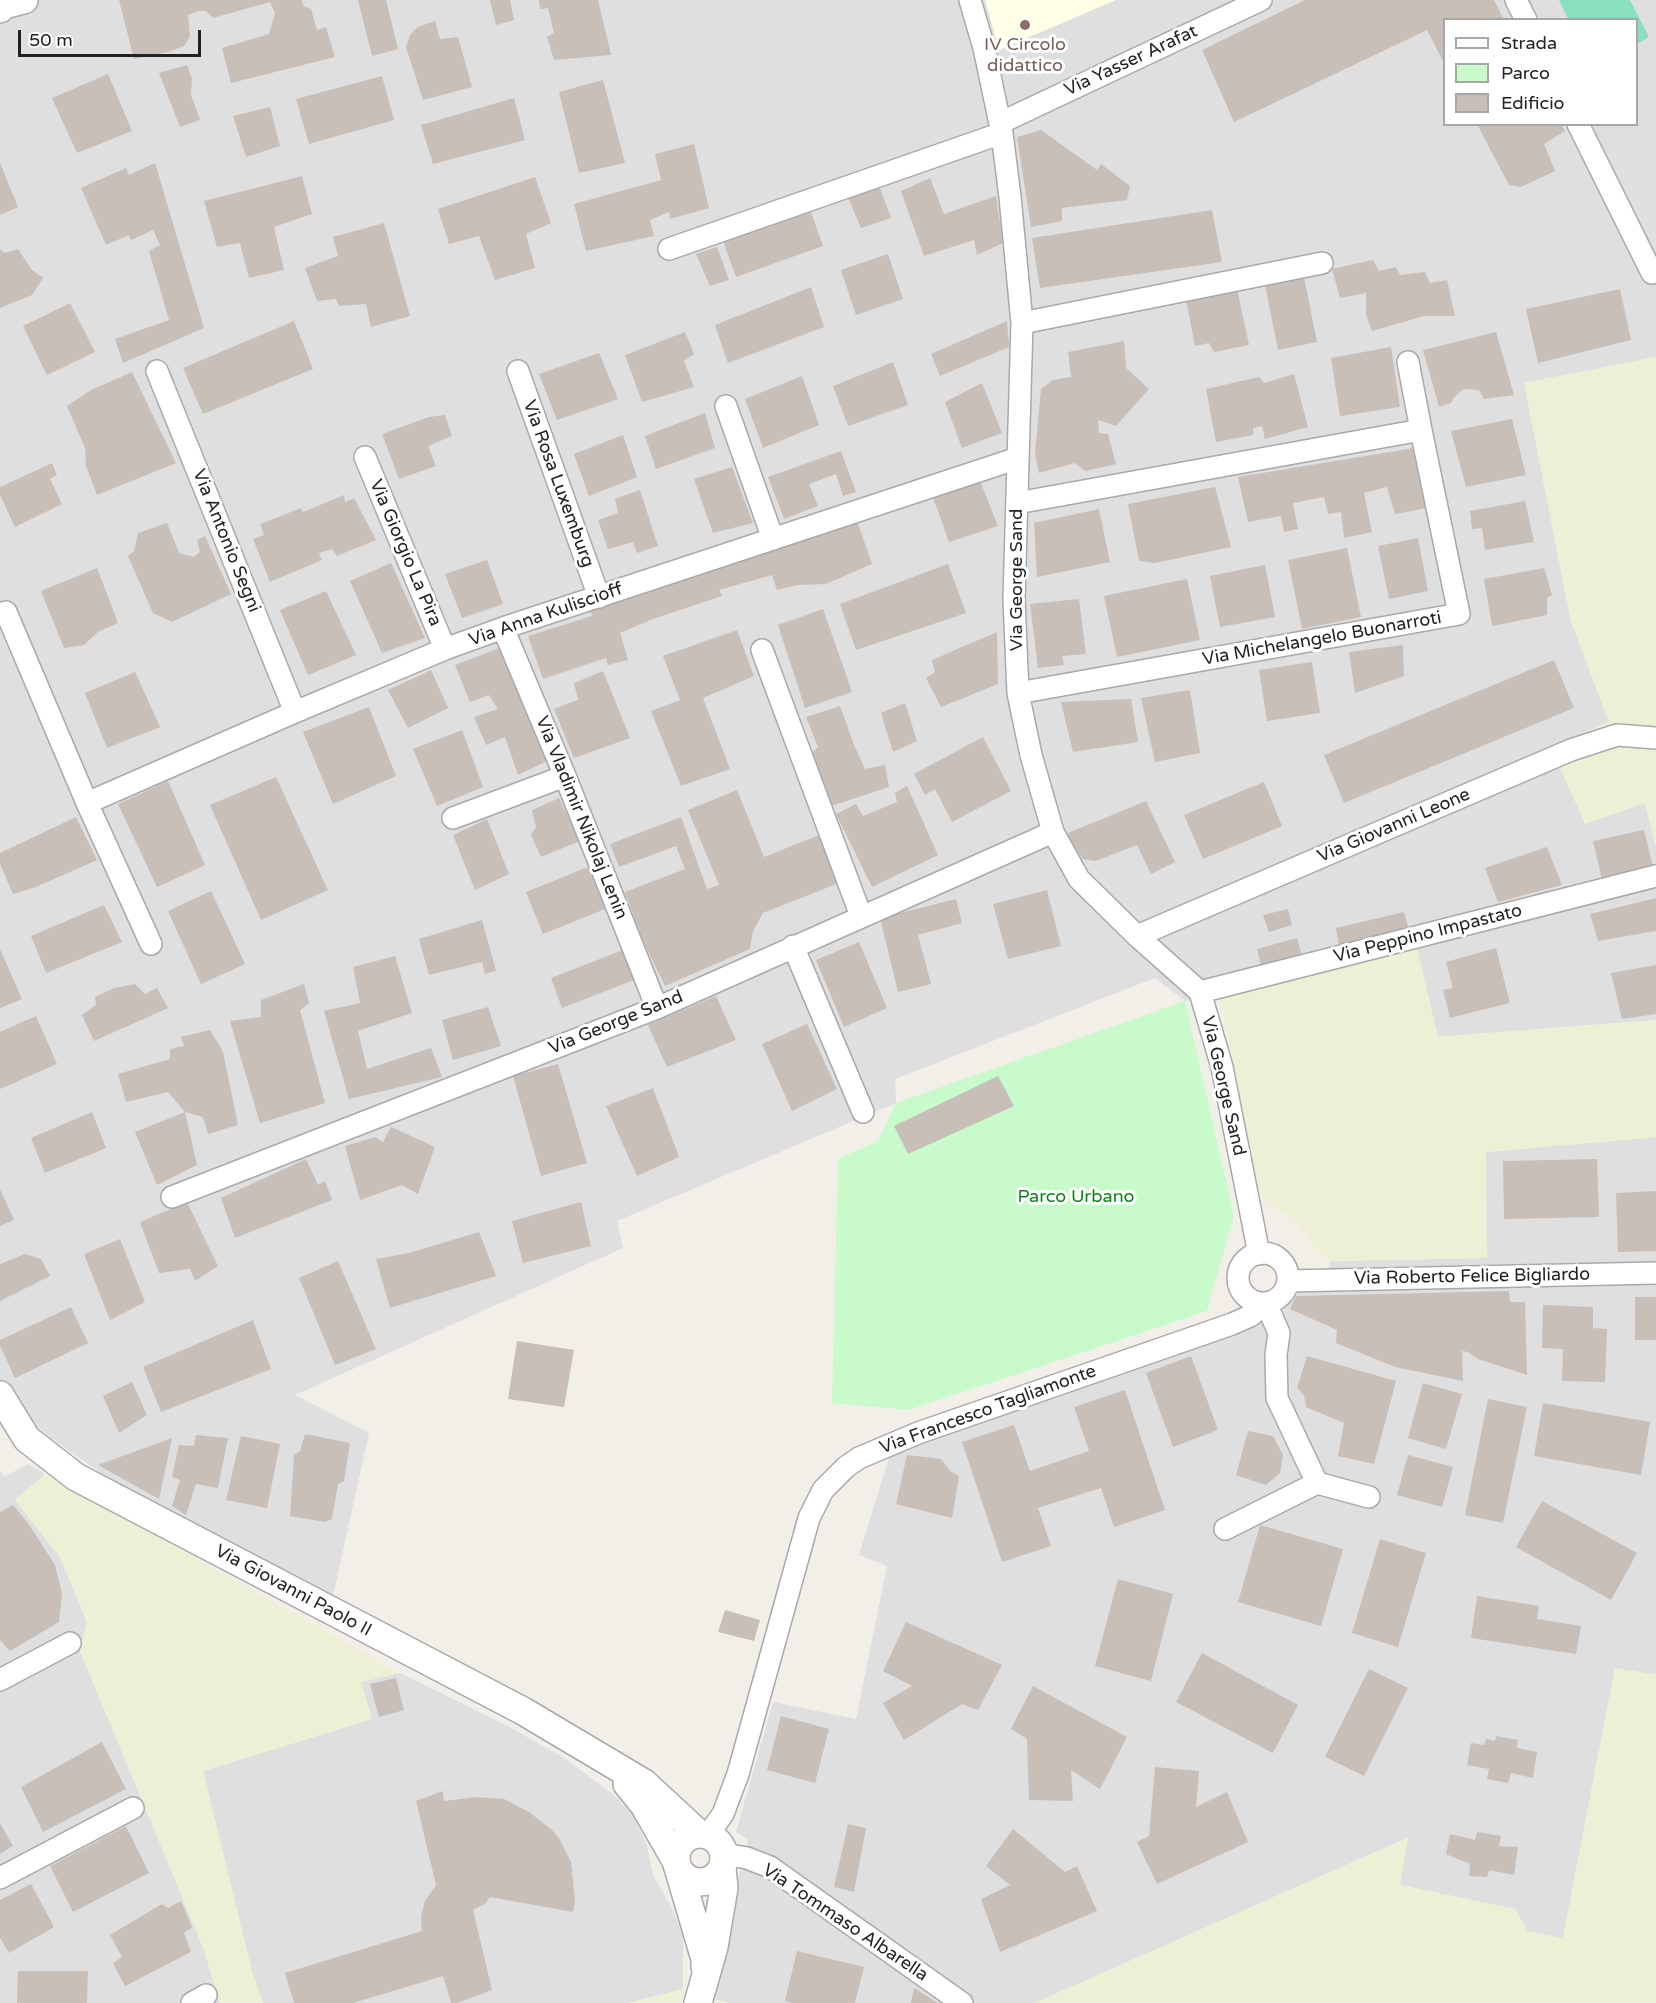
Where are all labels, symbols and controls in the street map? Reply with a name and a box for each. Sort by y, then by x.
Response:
scale bar [21,18,204,56]
marker: IV Circolo didattico [1018,18,1032,32]
legend [1443,18,1638,126]
street label: Via Yasser Arafat [1061,21,1201,101]
text: 50 m [29,29,73,51]
text: Strada [1501,32,1557,54]
place label: IV Circolo didattico [984,34,1066,76]
text: Parco [1501,62,1550,84]
text: Edificio [1501,92,1565,114]
street label: Via Rosa Luxemburg [518,397,598,571]
street label: Via Antonio Segni [187,466,265,616]
street label: Via Giorgio La Pira [364,476,446,630]
street label: Via George Sand [1006,509,1028,651]
street label: Via Anna Kuliscioff [466,579,626,651]
street label: Via Michelangelo Buonarroti [1201,607,1443,671]
street label: Via Vladimir Nikolaj Lenin [530,713,632,923]
street label: Via Giovanni Leone [1314,784,1474,868]
street label: Via Peppino Impastato [1332,900,1524,968]
street label: Via George Sand [546,986,686,1060]
street label: Via George Sand [1196,1014,1250,1158]
park label: Parco Urbano [1017,1186,1135,1208]
street label: Via Roberto Felice Bigliardo [1354,1264,1590,1290]
street label: Via Francesco Tagliamonte [877,1361,1099,1459]
street label: Via Giovanni Paolo II [211,1541,375,1641]
street label: Via Tommaso Albarella [758,1860,932,1986]

